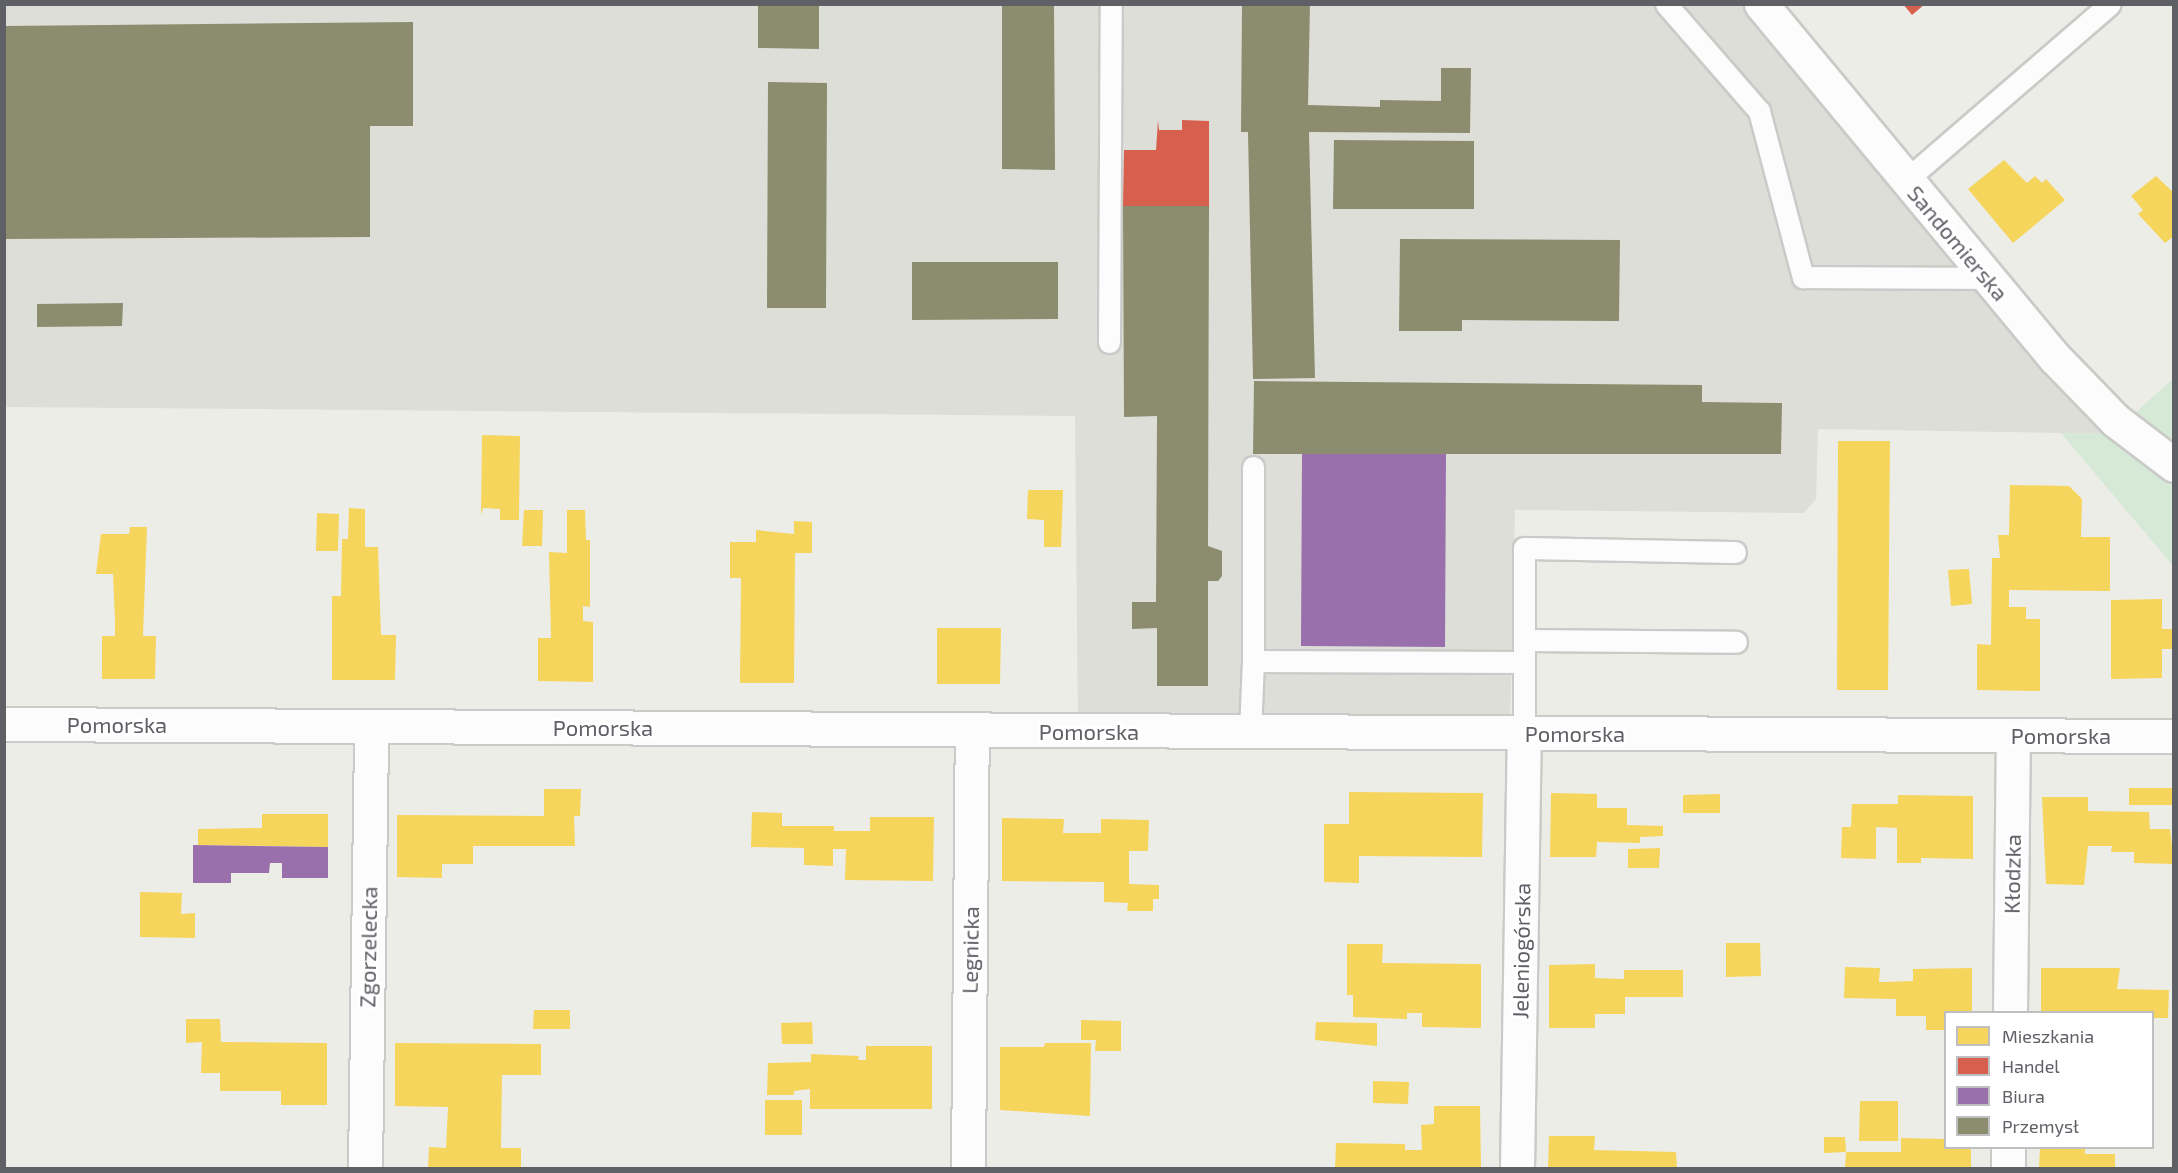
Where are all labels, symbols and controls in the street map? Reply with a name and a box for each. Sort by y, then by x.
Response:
street label: Sandomierska [1902,180,2014,306]
street label: Pomorska [67,712,167,738]
street label: Pomorska [553,715,653,741]
street label: Pomorska [1039,719,1139,745]
street label: Pomorska [1525,721,1625,747]
street label: Pomorska [2011,723,2111,749]
street label: Kłodzka [1998,834,2026,914]
street label: Jeleniogórska [1507,883,1535,1019]
street label: Zgorzelecka [354,886,382,1008]
street label: Legnicka [956,906,984,994]
legend [1944,1011,2154,1149]
text: Mieszkania [2002,1025,2094,1047]
text: Handel [2002,1055,2060,1077]
text: Biura [2002,1085,2045,1107]
text: Przemysł [2002,1115,2079,1137]

